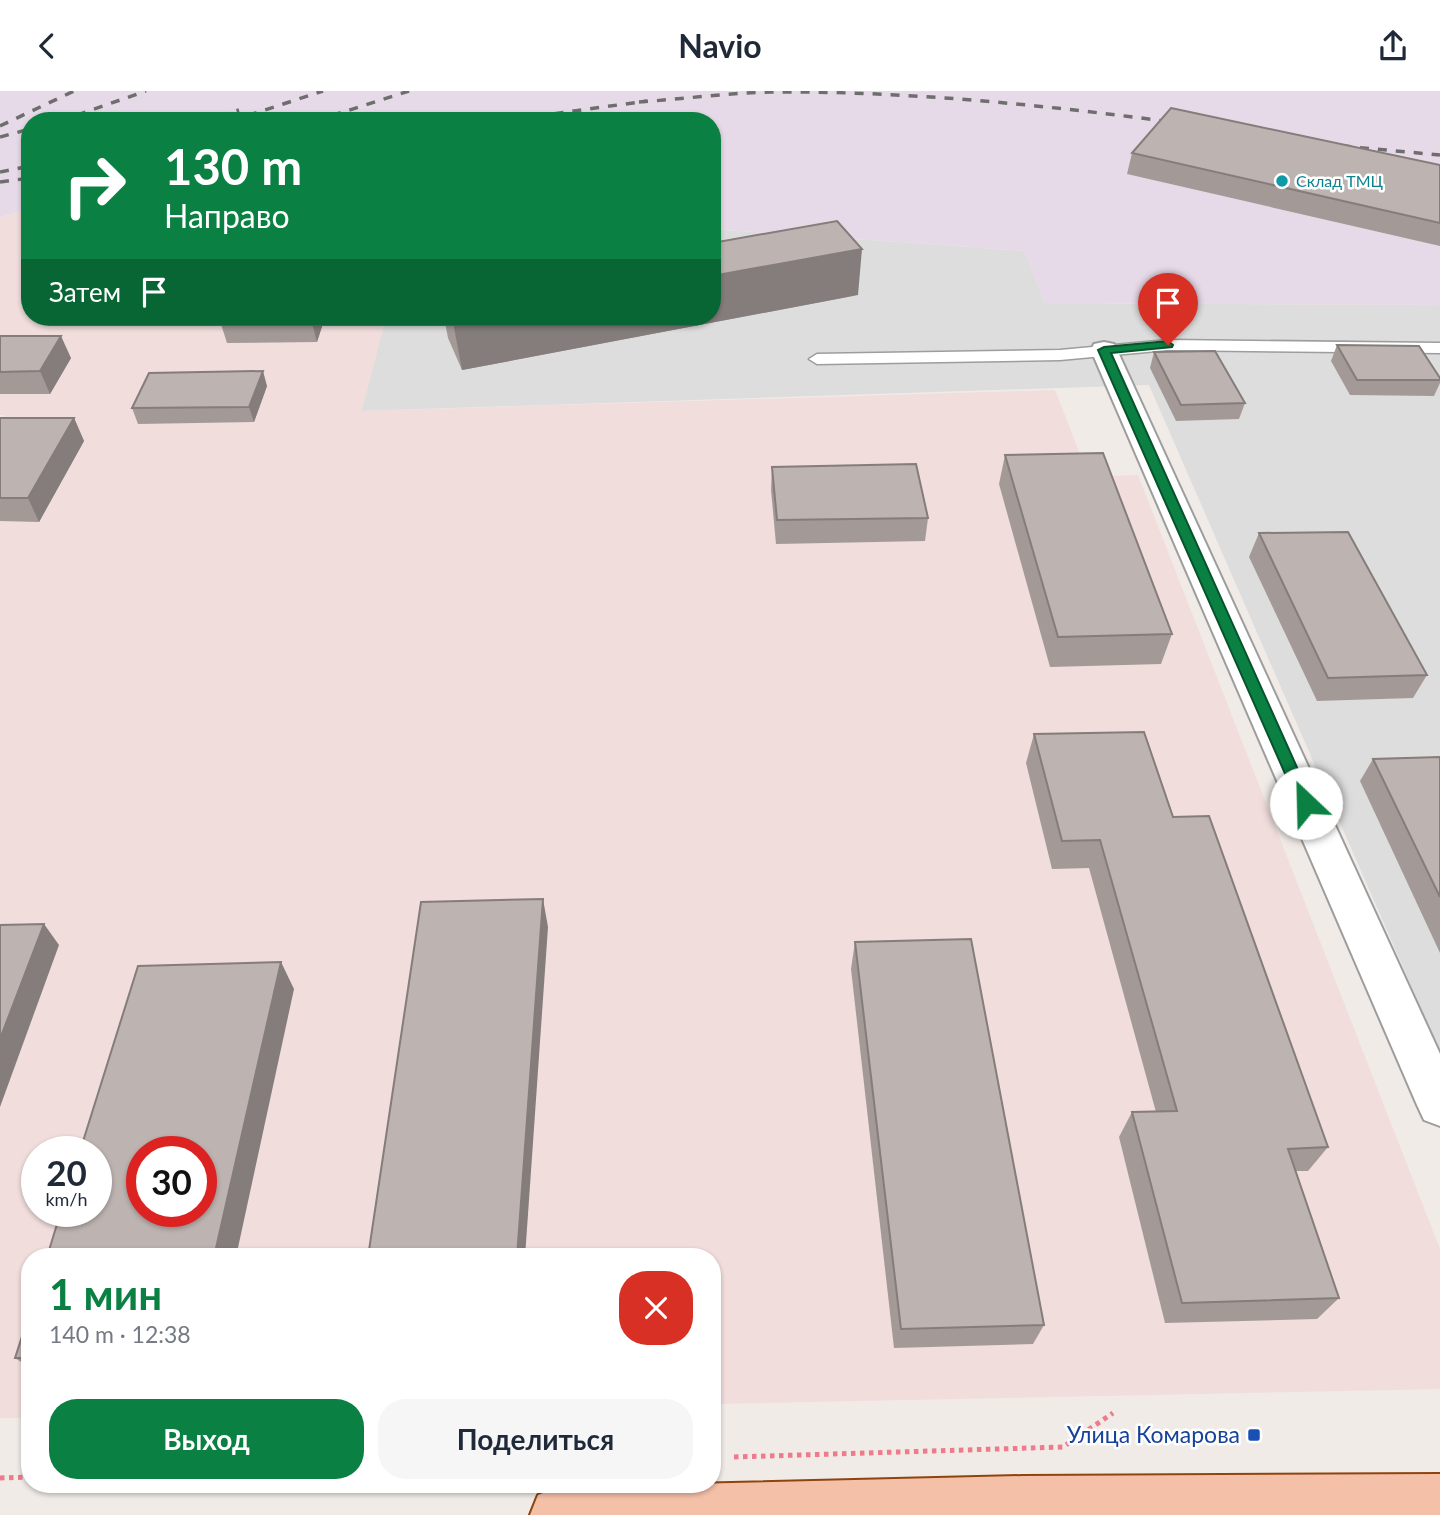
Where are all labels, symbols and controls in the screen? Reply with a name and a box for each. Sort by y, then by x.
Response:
text: Navio [678,26,762,65]
icon: back [28,27,66,65]
icon: share [1374,27,1412,65]
text: 130 m [164,137,302,195]
icon: right [49,140,140,231]
place label: Склад ТМЦ [1296,171,1384,190]
marker: Склад ТМЦ [1274,173,1290,189]
text: Направо [164,196,290,235]
icon: arrive [135,273,173,311]
pin [1138,273,1198,345]
text: Затем [49,276,121,308]
icon: arrive [1149,284,1187,322]
position arrow [1269,766,1343,840]
speed limit sign: 30 [126,1136,217,1227]
text: 20 [46,1151,87,1193]
text: km/h [45,1188,88,1210]
text: 1 мин [49,1269,162,1319]
button: close [619,1271,693,1345]
text: 140 m · 12:38 [49,1320,191,1348]
button: Выход [49,1399,364,1479]
button: Поделиться [378,1399,693,1479]
place label: Улица Комарова [1067,1420,1240,1448]
marker: Улица Комарова [1246,1427,1262,1443]

